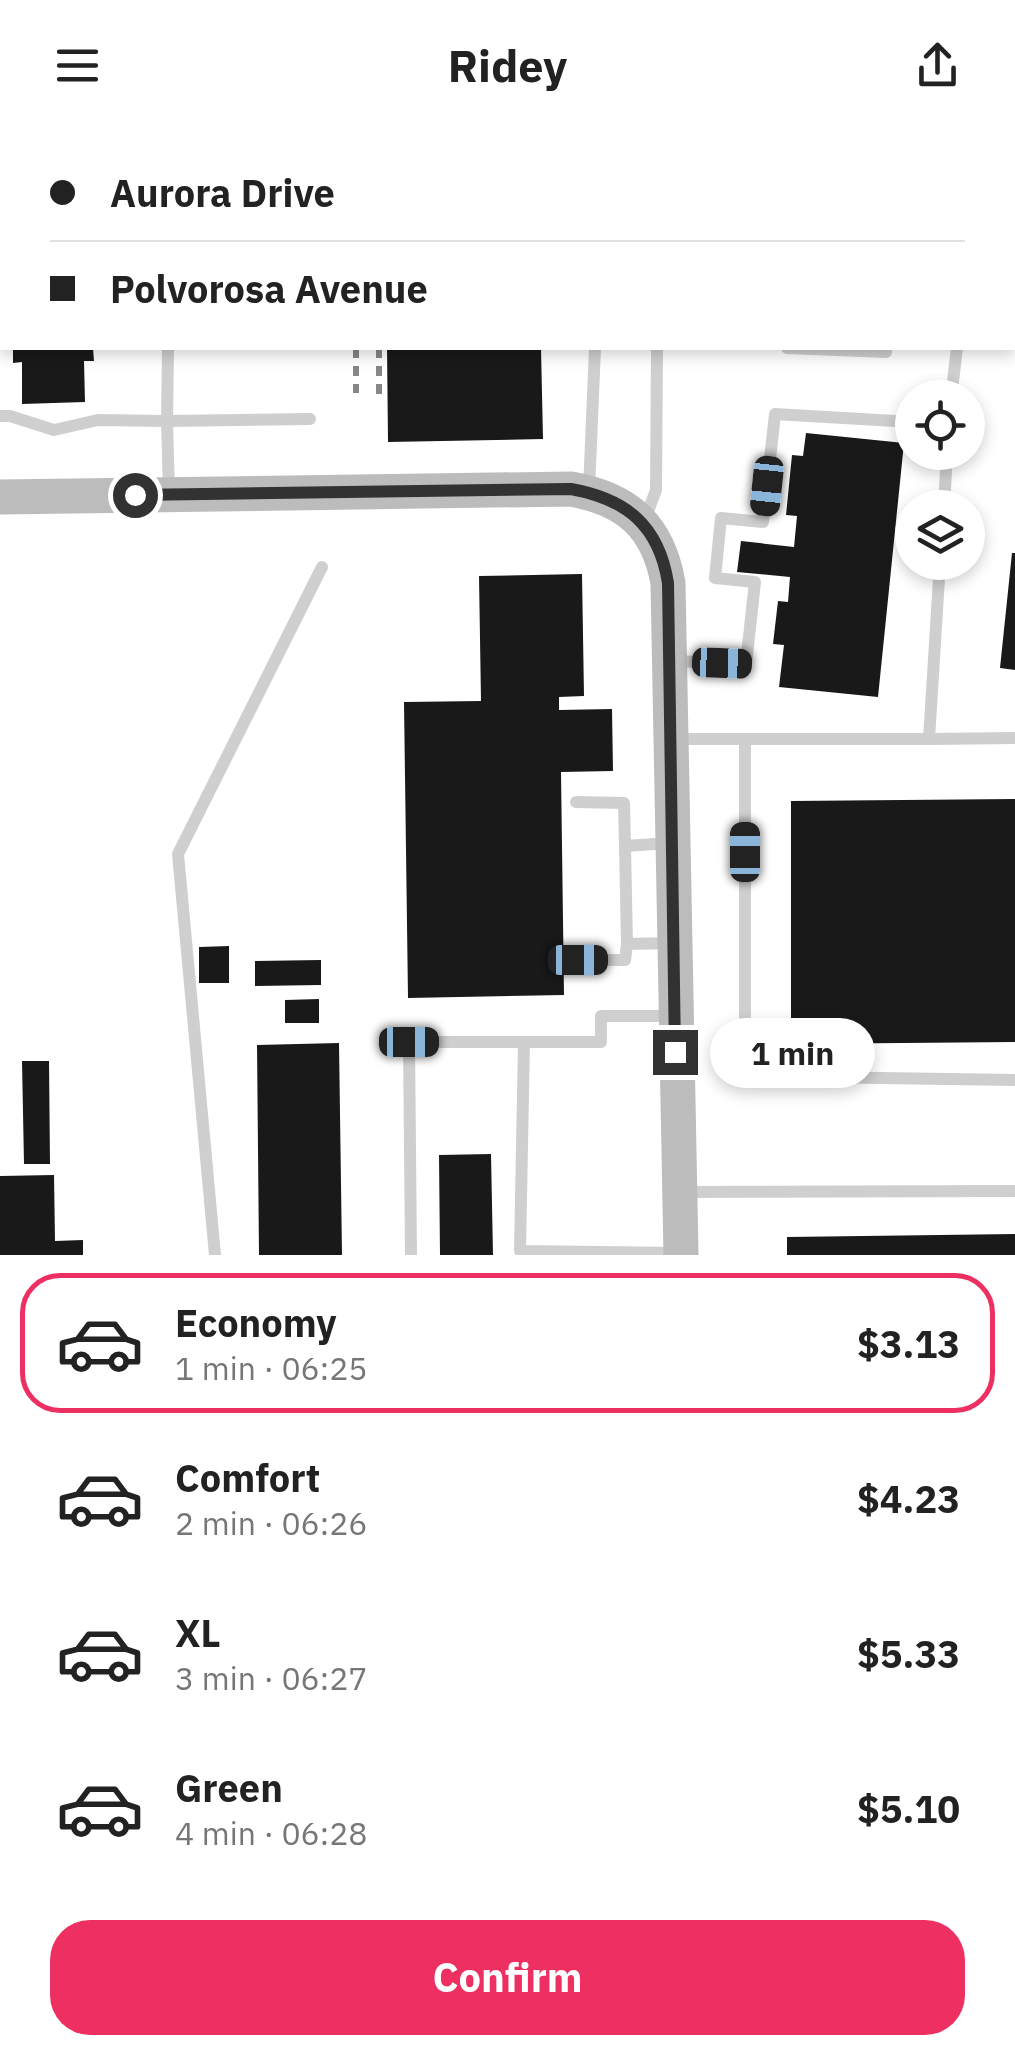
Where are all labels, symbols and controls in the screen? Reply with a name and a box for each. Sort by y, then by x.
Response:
text: Ridey [448,36,567,94]
icon: menu [50,38,105,93]
icon: share [910,38,965,93]
text: Aurora Drive [110,168,335,217]
text: Polvorosa Avenue [110,264,428,313]
map controls [895,380,985,580]
button: locate [895,380,985,470]
car [749,455,785,517]
route start [113,473,158,518]
button: layers [895,490,985,580]
car [691,647,753,679]
car [730,822,760,882]
car [548,945,608,975]
callout: 1 min [710,1017,875,1087]
car [379,1027,439,1057]
route end [653,1030,698,1075]
text: 1 min [751,1032,834,1074]
icon: car [55,1298,145,1388]
text: Economy [175,1298,337,1347]
text: $3.13 [857,1319,960,1368]
text: 1 min · 06:25 [175,1347,368,1389]
icon: car [55,1453,145,1543]
text: Comfort [175,1453,320,1502]
text: $4.23 [857,1474,960,1523]
text: 2 min · 06:26 [175,1502,368,1544]
icon: car [55,1608,145,1698]
text: XL [175,1608,221,1657]
text: $5.33 [857,1629,960,1678]
text: 3 min · 06:27 [175,1657,368,1699]
icon: car [55,1763,145,1853]
text: Green [175,1763,283,1812]
text: $5.10 [857,1784,960,1833]
text: 4 min · 06:28 [175,1812,368,1854]
button: Confirm [50,1920,965,2035]

